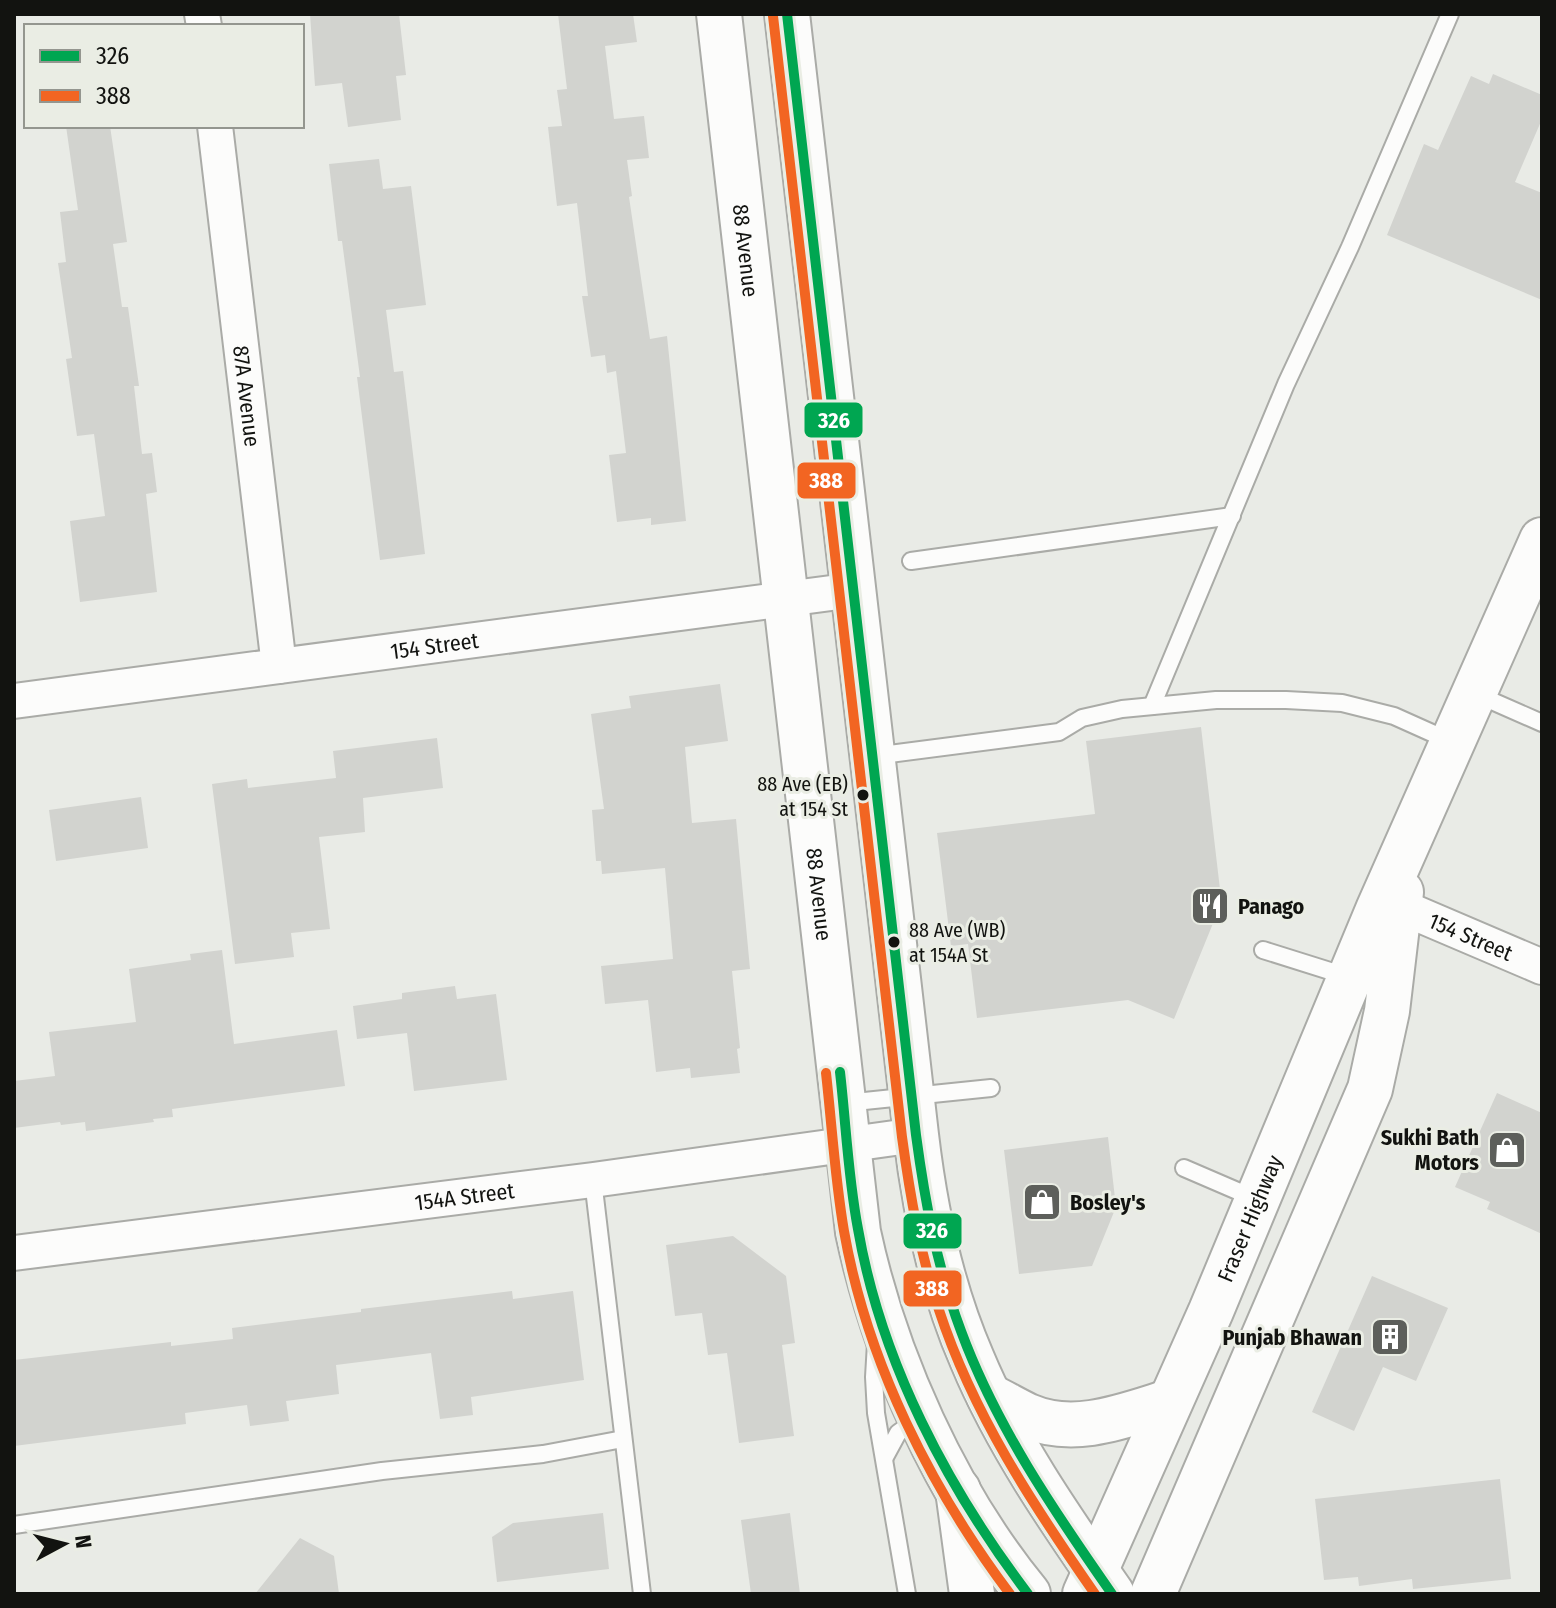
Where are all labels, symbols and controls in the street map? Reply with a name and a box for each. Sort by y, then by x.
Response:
legend [24,24,304,128]
text: 326 [96,42,129,70]
text: 388 [96,82,131,110]
street label: 88 Avenue [727,203,765,298]
street label: 87A Avenue [228,344,266,448]
line badge: 326 [803,401,864,439]
text: 326 [817,407,850,434]
line badge: 388 [796,461,857,500]
text: 388 [808,467,843,494]
street label: 154 Street [389,626,481,665]
place label: 88 Ave (EB) at 154 St [757,772,848,821]
marker: 88 Ave (EB) at 154 St [855,787,871,803]
street label: 88 Avenue [801,846,838,942]
restaurant icon: Panago [1189,885,1231,927]
place label: Panago [1238,893,1305,920]
street label: 154 Street [1425,907,1518,967]
place label: 88 Ave (WB) at 154A St [909,918,1005,967]
marker: 88 Ave (WB) at 154A St [886,934,902,950]
place label: Sukhi Bath Motors [1381,1124,1479,1176]
shop icon: Sukhi Bath Motors [1486,1129,1528,1171]
street label: Fraser Highway [1211,1151,1288,1286]
street label: 154A Street [413,1176,517,1216]
shop icon: Bosley's [1021,1181,1063,1223]
place label: Bosley's [1070,1189,1146,1216]
line badge: 326 [902,1212,963,1250]
text: 326 [915,1217,948,1244]
line badge: 388 [902,1269,963,1308]
text: 388 [914,1275,949,1302]
building icon: Punjab Bhawan [1369,1316,1411,1358]
place label: Punjab Bhawan [1223,1324,1362,1351]
north arrow [24,1504,104,1584]
text: N [69,1533,98,1550]

